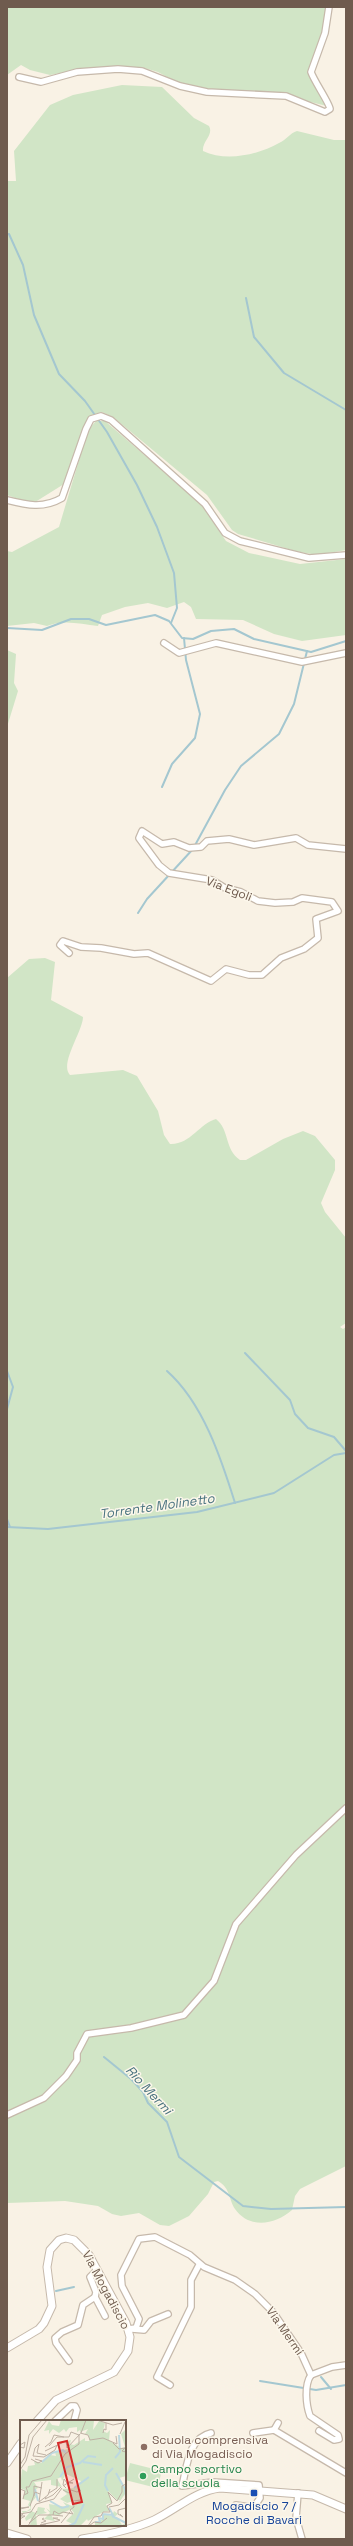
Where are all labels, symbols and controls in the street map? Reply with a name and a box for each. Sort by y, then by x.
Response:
street label: Via Egoli [204,873,254,905]
water label: Torrente Molinetto [99,1489,216,1522]
water label: Rio Mermi [122,2062,177,2119]
street label: Via Mogadiscio [78,2248,134,2332]
street label: Via Mermi [262,2304,308,2358]
inset map [20,2420,126,2526]
place label: Scuola comprensiva di Via Mogadiscio [152,2432,268,2462]
marker: Scuola comprensiva di Via Mogadiscio [139,2442,149,2452]
place label: Campo sportivo della scuola [151,2461,242,2491]
marker: Campo sportivo della scuola [138,2471,148,2481]
marker: Mogadiscio 7 / Rocche di Bavari [249,2488,259,2498]
place label: Mogadiscio 7 / Rocche di Bavari [206,2498,302,2528]

